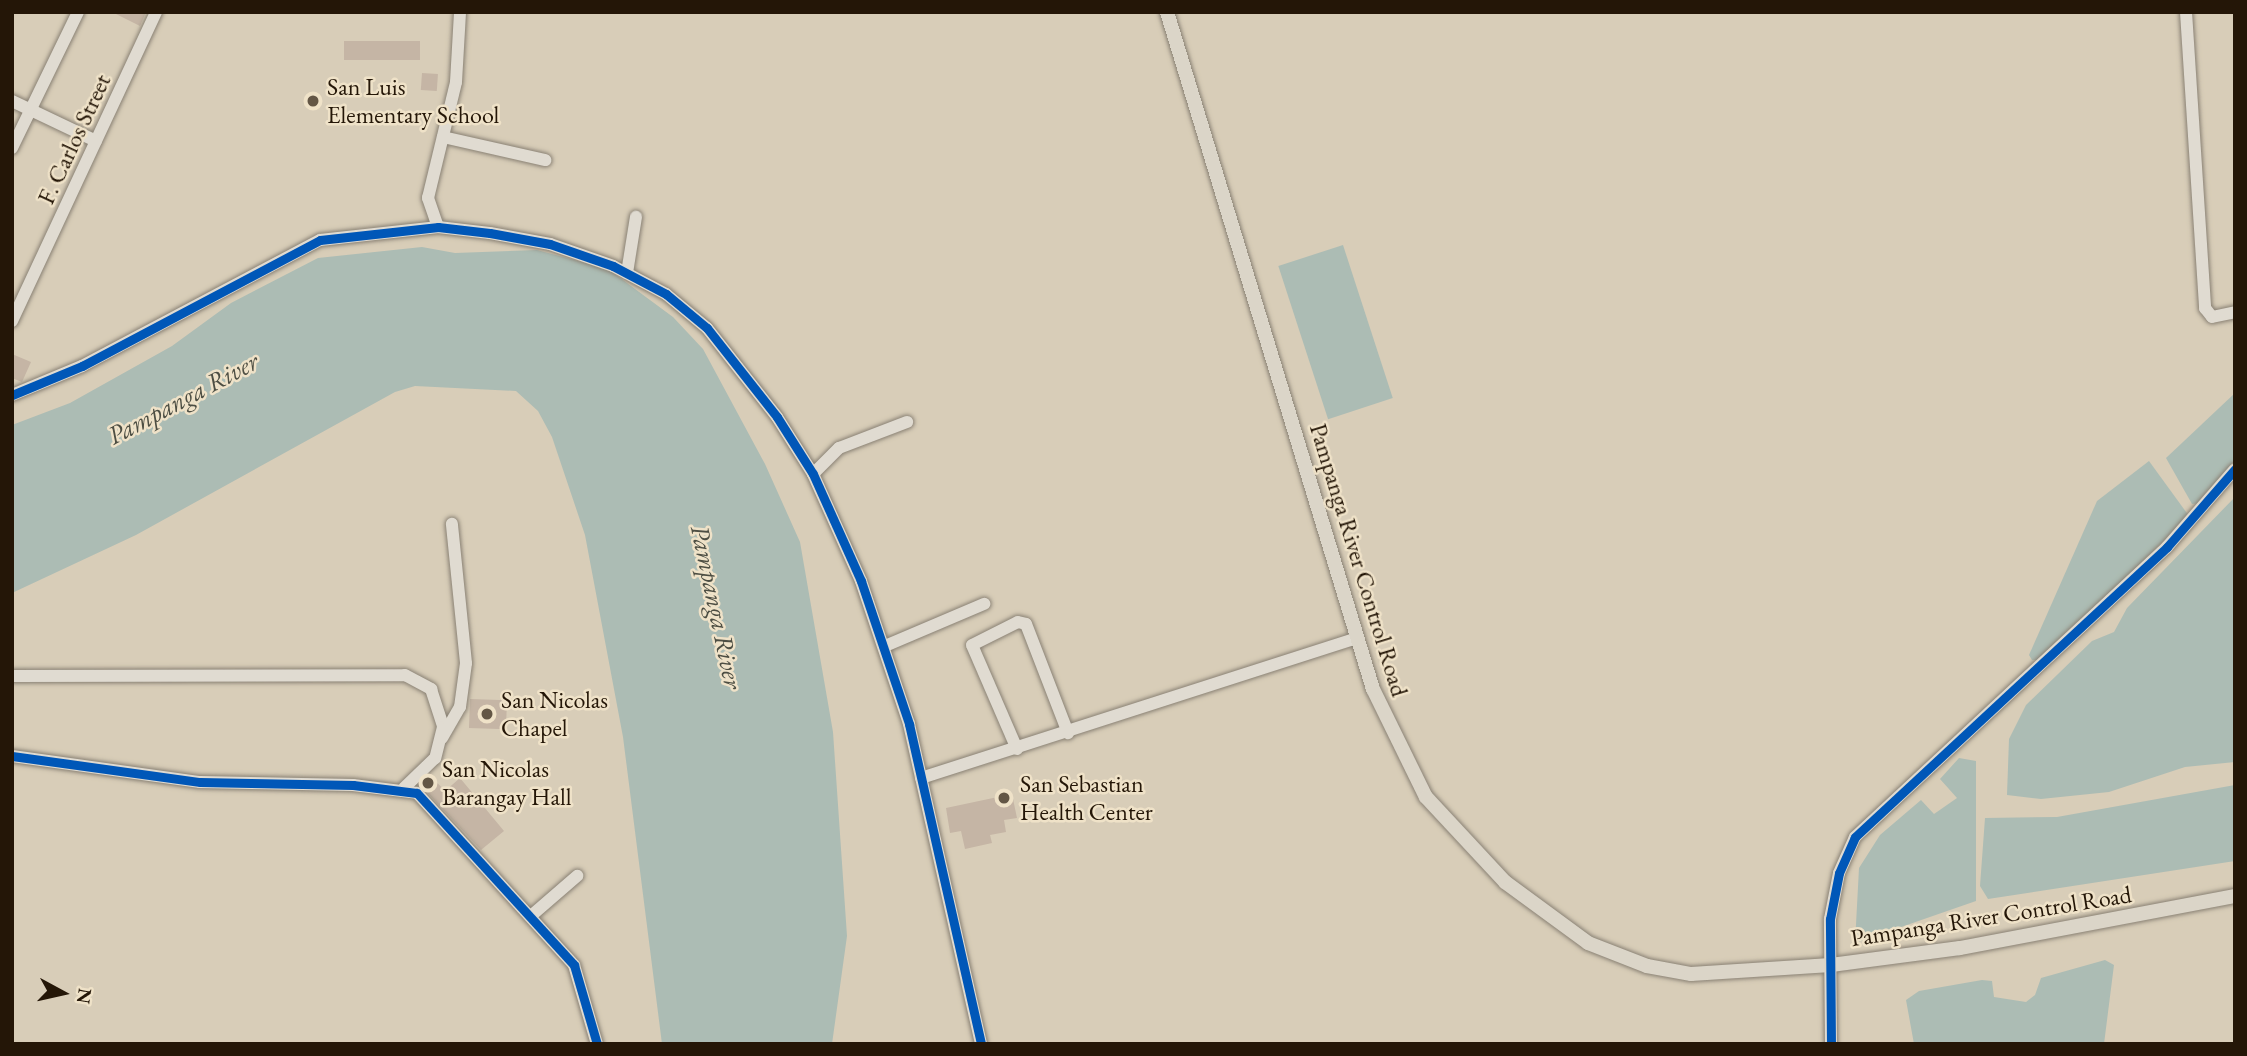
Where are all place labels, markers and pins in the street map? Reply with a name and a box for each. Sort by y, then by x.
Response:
place label: San Luis Elementary School [327,73,499,129]
marker: San Luis Elementary School [305,93,321,109]
place label: San Nicolas Chapel [501,686,608,742]
marker: San Nicolas Chapel [479,706,495,722]
place label: San Nicolas Barangay Hall [442,755,572,811]
place label: San Sebastian Health Center [1020,770,1153,826]
marker: San Nicolas Barangay Hall [420,775,436,791]
marker: San Sebastian Health Center [994,788,1014,808]

